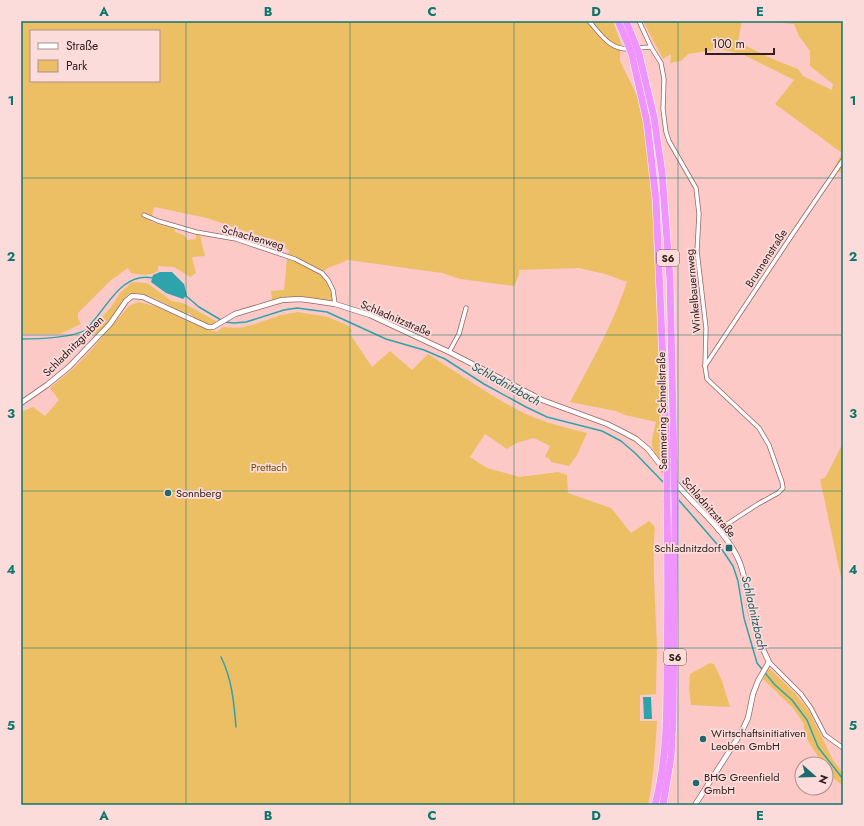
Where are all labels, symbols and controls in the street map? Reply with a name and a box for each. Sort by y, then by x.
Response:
text: A [98,2,109,21]
text: B [264,2,273,21]
text: C [427,2,437,21]
text: D [591,2,601,21]
text: E [756,2,764,21]
legend [30,30,160,82]
scale bar [706,30,774,56]
text: 100 m [712,35,745,53]
text: Straße [66,37,98,55]
text: Park [66,57,88,75]
text: 1 [8,91,14,110]
text: 1 [850,91,856,110]
street label: Schachenweg [220,220,286,254]
street label: Brunnenstraße [741,225,791,290]
text: 2 [7,247,15,266]
text: 2 [849,247,857,266]
street label: Winkelbauernweg [681,248,705,334]
road number: S6 [657,250,679,266]
street label: Schladnitzstraße [358,296,434,340]
street label: Schladnitzgraben [39,312,107,380]
street label: Semmering Schnellstraße [653,352,671,470]
water label: Schladnitzbach [468,358,544,410]
text: 3 [7,404,15,423]
text: 3 [849,404,857,423]
park label: Prettach [251,459,287,475]
street label: Schladnitzstraße [678,473,740,541]
place label: Sonnberg [176,485,221,501]
marker: Sonnberg [163,488,173,498]
place label: Schladnitzdorf [654,540,722,556]
marker: Schladnitzdorf [724,543,734,553]
text: 4 [6,560,16,579]
text: 4 [848,560,858,579]
water label: Schladnitzbach [737,574,771,652]
road number: S6 [664,649,686,665]
text: 5 [7,716,15,735]
text: 5 [849,716,857,735]
place label: Wirtschaftsinitiativen Leoben GmbH [711,725,806,754]
marker: Wirtschaftsinitiativen Leoben GmbH [698,734,708,744]
north arrow [794,756,834,796]
place label: BHG Greenfield GmbH [704,769,780,798]
text: N [814,773,832,786]
marker: BHG Greenfield GmbH [691,778,701,788]
text: A [98,806,109,825]
text: B [264,806,273,825]
text: C [427,806,437,825]
text: D [591,806,601,825]
text: E [756,806,764,825]

